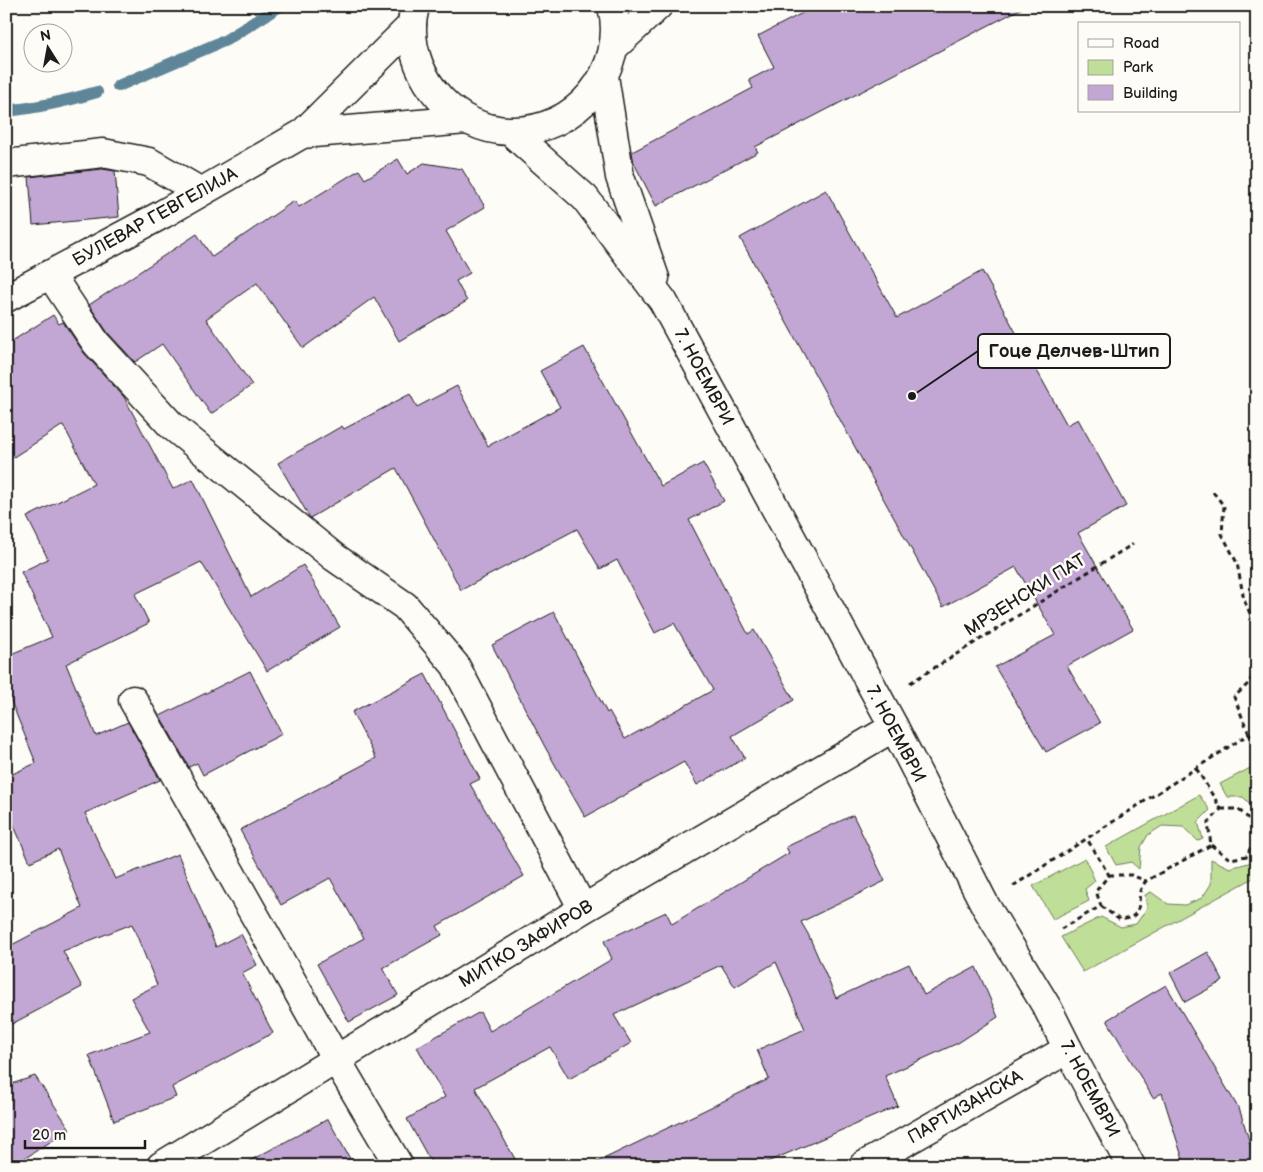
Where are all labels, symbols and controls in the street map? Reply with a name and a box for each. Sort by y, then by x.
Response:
north arrow [22,22,72,72]
legend [1078,22,1240,112]
text: N [39,26,52,45]
text: Road [1123,34,1159,53]
text: Park [1123,58,1154,77]
text: Building [1123,84,1178,103]
street label: БУЛЕВАР ГЕВГЕЛИЈА [69,163,241,271]
street label: 7. НОЕМВРИ [670,325,738,429]
callout: Гоце Делчев-Штип [978,334,1170,368]
text: Гоце Делчев-Штип [988,340,1160,363]
street label: МРЗЕНСКИ ПАТ [961,549,1090,641]
street label: 7. НОЕМВРИ [862,682,930,786]
street label: МИТКО ЗАФИРОВ [455,896,597,992]
street label: 7. НОЕМВРИ [1056,1037,1124,1141]
street label: ПАРТИЗАНСКА [904,1066,1026,1148]
scale bar [25,1117,145,1149]
text: 20 m [32,1126,66,1145]

